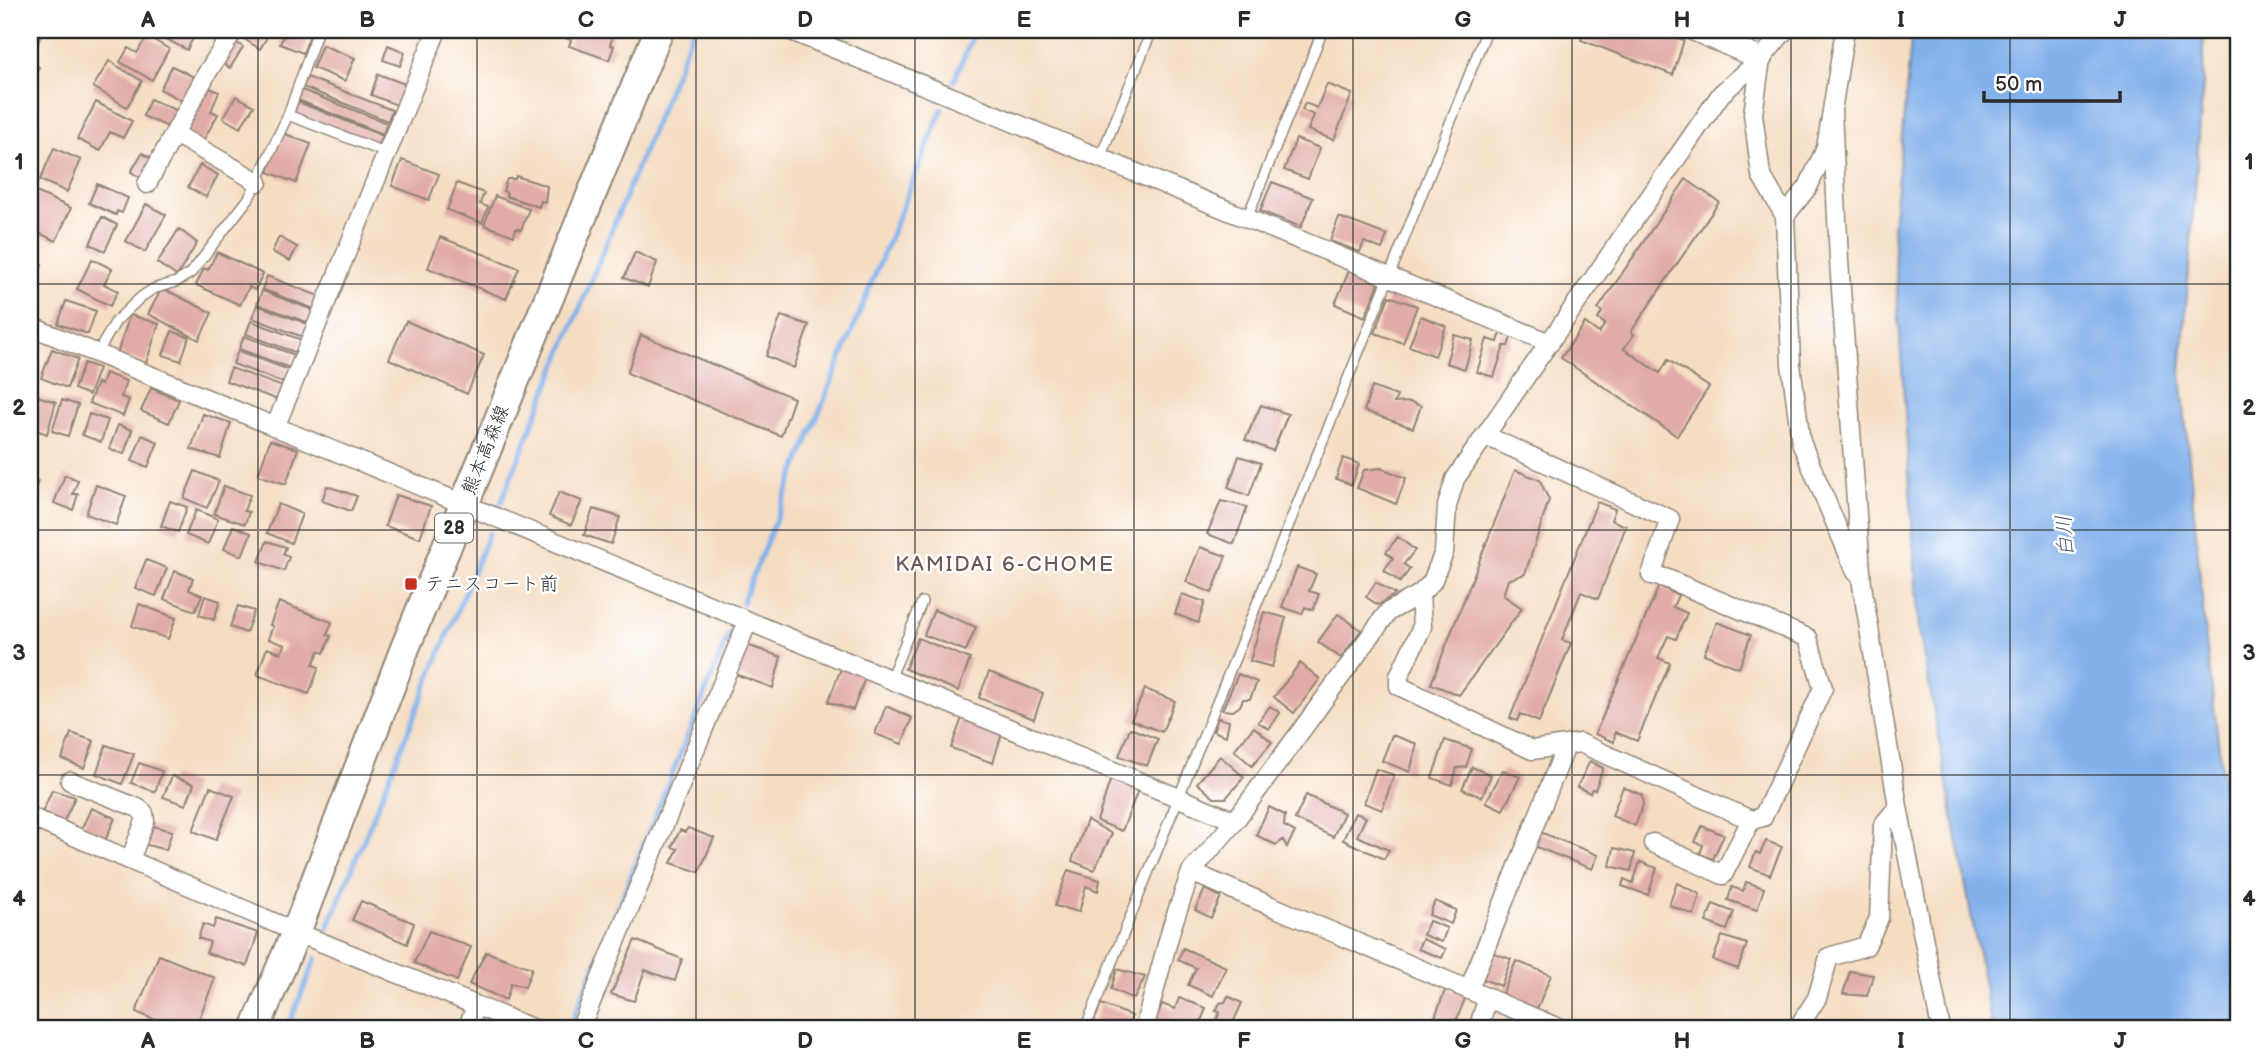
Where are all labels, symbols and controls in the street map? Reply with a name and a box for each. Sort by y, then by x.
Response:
text: A [140,6,156,34]
text: B [359,6,375,34]
text: C [578,6,594,34]
text: D [797,6,813,34]
text: E [1017,6,1032,34]
text: F [1237,6,1251,34]
text: G [1455,6,1472,34]
text: H [1673,6,1691,34]
text: I [1897,6,1905,34]
text: J [2114,6,2127,34]
scale bar [1984,60,2121,104]
text: 50 m [1995,72,2042,97]
text: 1 [14,148,24,176]
text: 1 [2244,148,2254,176]
text: 2 [12,394,26,422]
text: 2 [2242,394,2256,422]
street label: 熊本高森線 [458,402,514,498]
road number: 28 [435,514,473,542]
water label: 白川 [2051,514,2079,558]
district label: KAMIDAI 6-CHOME [895,552,1115,577]
place label: テニスコート前 [425,573,558,596]
marker: テニスコート前 [403,576,419,592]
text: 3 [12,639,26,667]
text: 3 [2242,639,2256,667]
text: 4 [12,885,26,913]
text: 4 [2242,885,2256,913]
text: A [140,1027,156,1055]
text: B [359,1027,375,1055]
text: C [578,1027,594,1055]
text: D [797,1027,813,1055]
text: E [1017,1027,1032,1055]
text: F [1237,1027,1251,1055]
text: G [1455,1027,1472,1055]
text: H [1673,1027,1691,1055]
text: I [1897,1027,1905,1055]
text: J [2114,1027,2127,1055]

